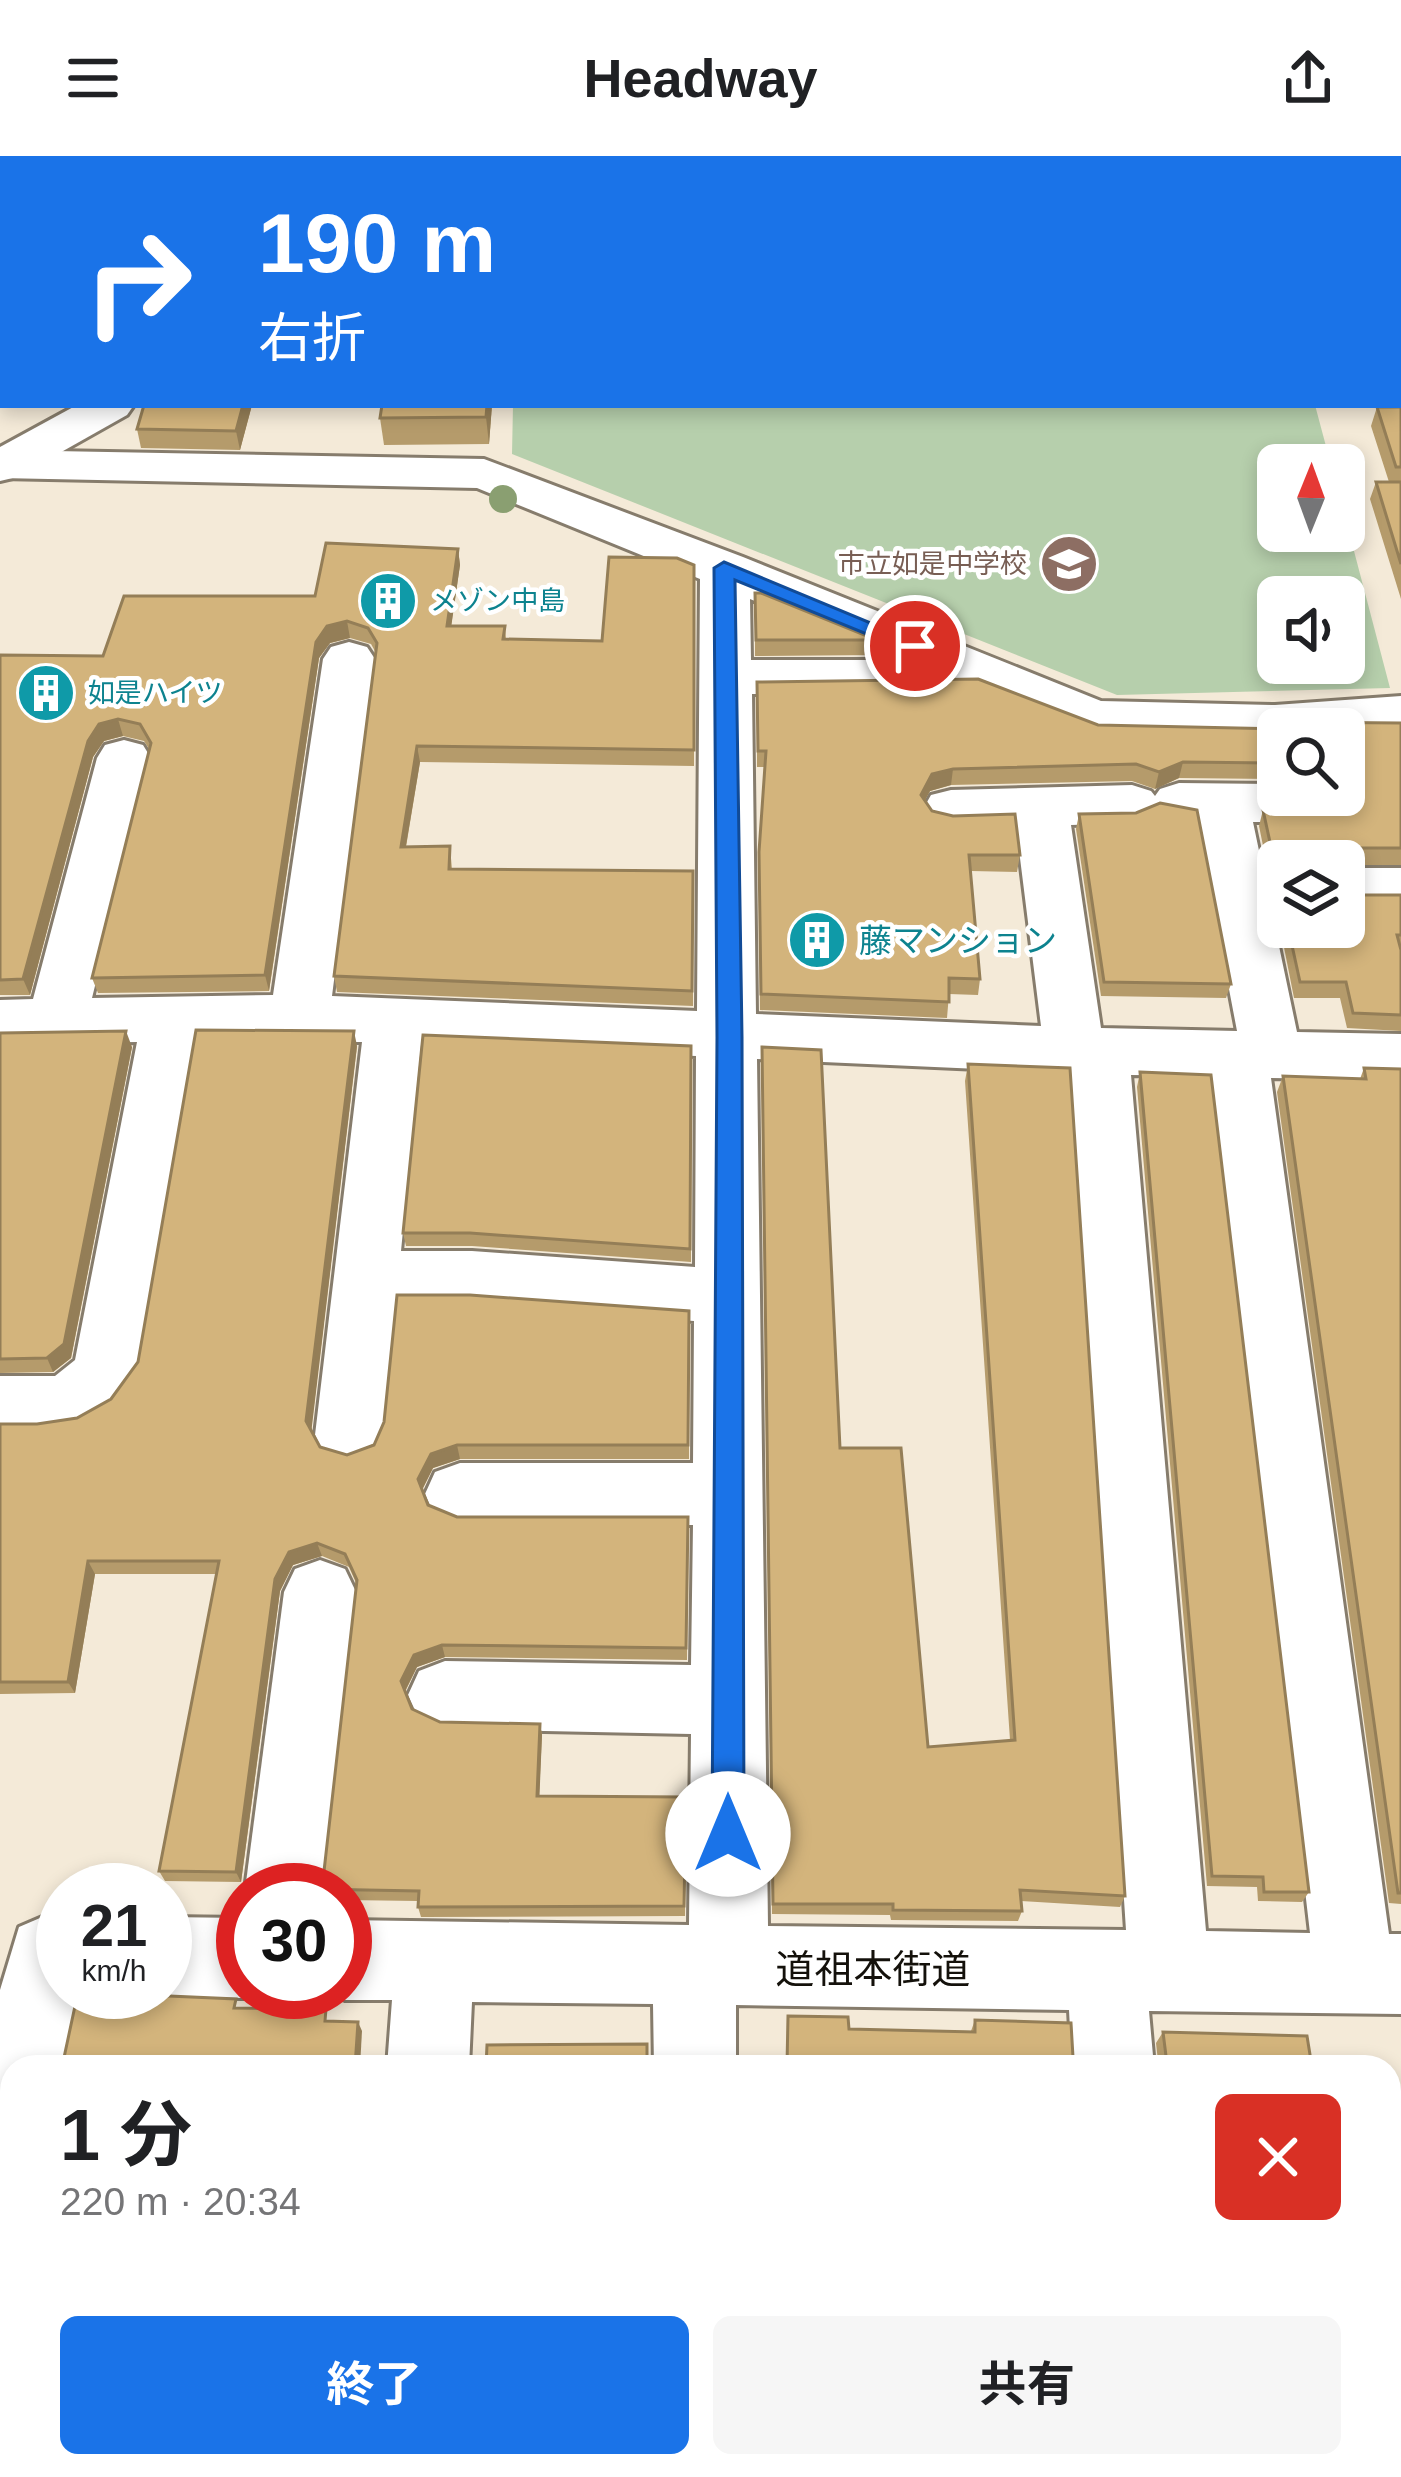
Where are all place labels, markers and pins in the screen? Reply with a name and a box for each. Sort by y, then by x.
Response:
school or university icon: 市立如是中学校 [1038,533,1100,595]
place label: 市立如是中学校 [838,549,1027,579]
building icon: メゾン中島 [357,570,419,632]
place label: メゾン中島 [430,586,565,616]
pin [864,595,966,697]
building icon: 如是ハイツ [15,662,77,724]
place label: 如是ハイツ [88,678,222,708]
building icon: 藤マンション [786,909,848,971]
place label: 藤マンション [859,922,1057,959]

